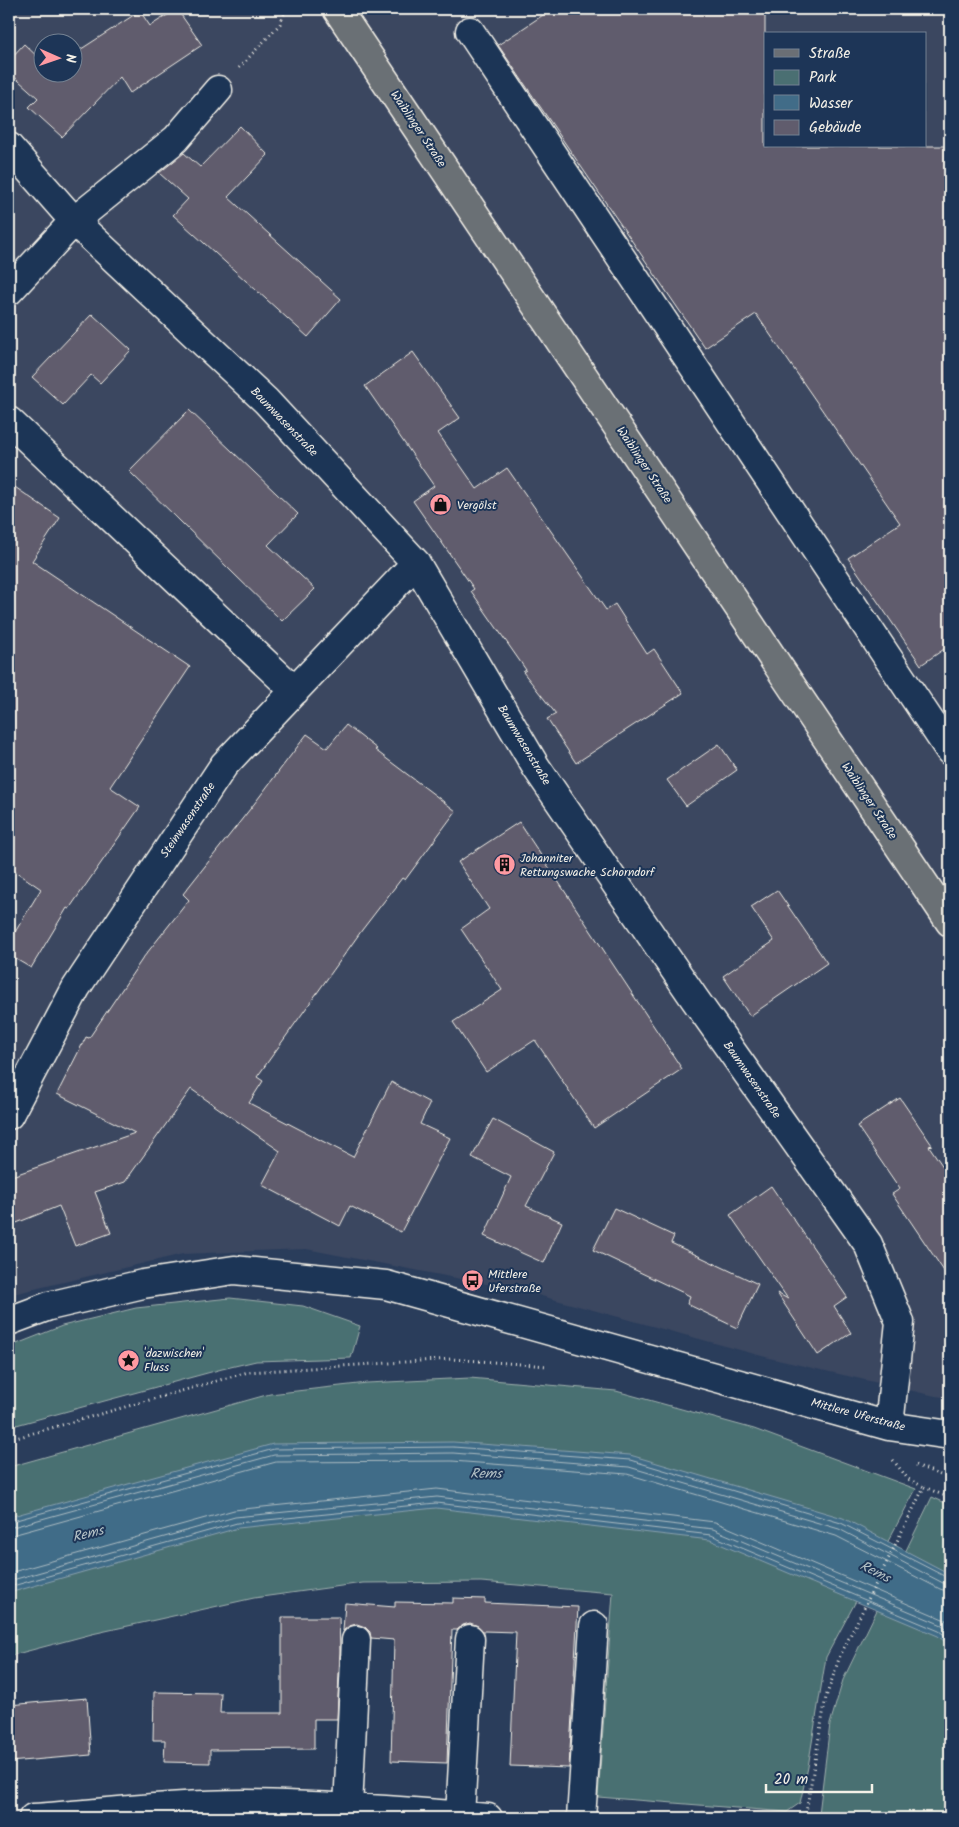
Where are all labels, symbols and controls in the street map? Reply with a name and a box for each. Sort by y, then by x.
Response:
north arrow [32,32,82,82]
legend [764,32,926,148]
text: Straße [809,42,851,66]
text: N [59,54,81,63]
text: Park [809,66,837,90]
street label: Waiblinger Straße [385,87,451,172]
text: Wasser [809,92,853,116]
text: Gebäude [809,116,862,140]
street label: Baumwasenstraße [246,383,323,462]
street label: Waiblinger Straße [611,423,677,508]
shop icon: Vergölst [429,493,453,517]
place label: Vergölst [457,496,497,515]
street label: Baumwasenstraße [492,701,556,789]
street label: Waiblinger Straße [836,759,902,844]
street label: Steinwasenstraße [156,778,221,862]
place label: Johanniter Rettungswache Schorndorf [520,849,656,882]
building icon: Johanniter Rettungswache Schorndorf [492,853,516,877]
street label: Baumwasenstraße [718,1037,786,1123]
place label: Mittlere Uferstraße [488,1265,541,1298]
bus stop icon: Mittlere Uferstraße [460,1269,484,1293]
place label: 'dazwischen' Fluss [144,1344,204,1377]
place icon: 'dazwischen' Fluss [116,1348,140,1372]
street label: Mittlere Uferstraße [809,1393,908,1437]
water label: Rems [470,1463,504,1485]
water label: Rems [70,1519,108,1548]
water label: Rems [856,1555,896,1590]
scale bar [766,1762,873,1794]
text: 20 m [774,1768,808,1792]

